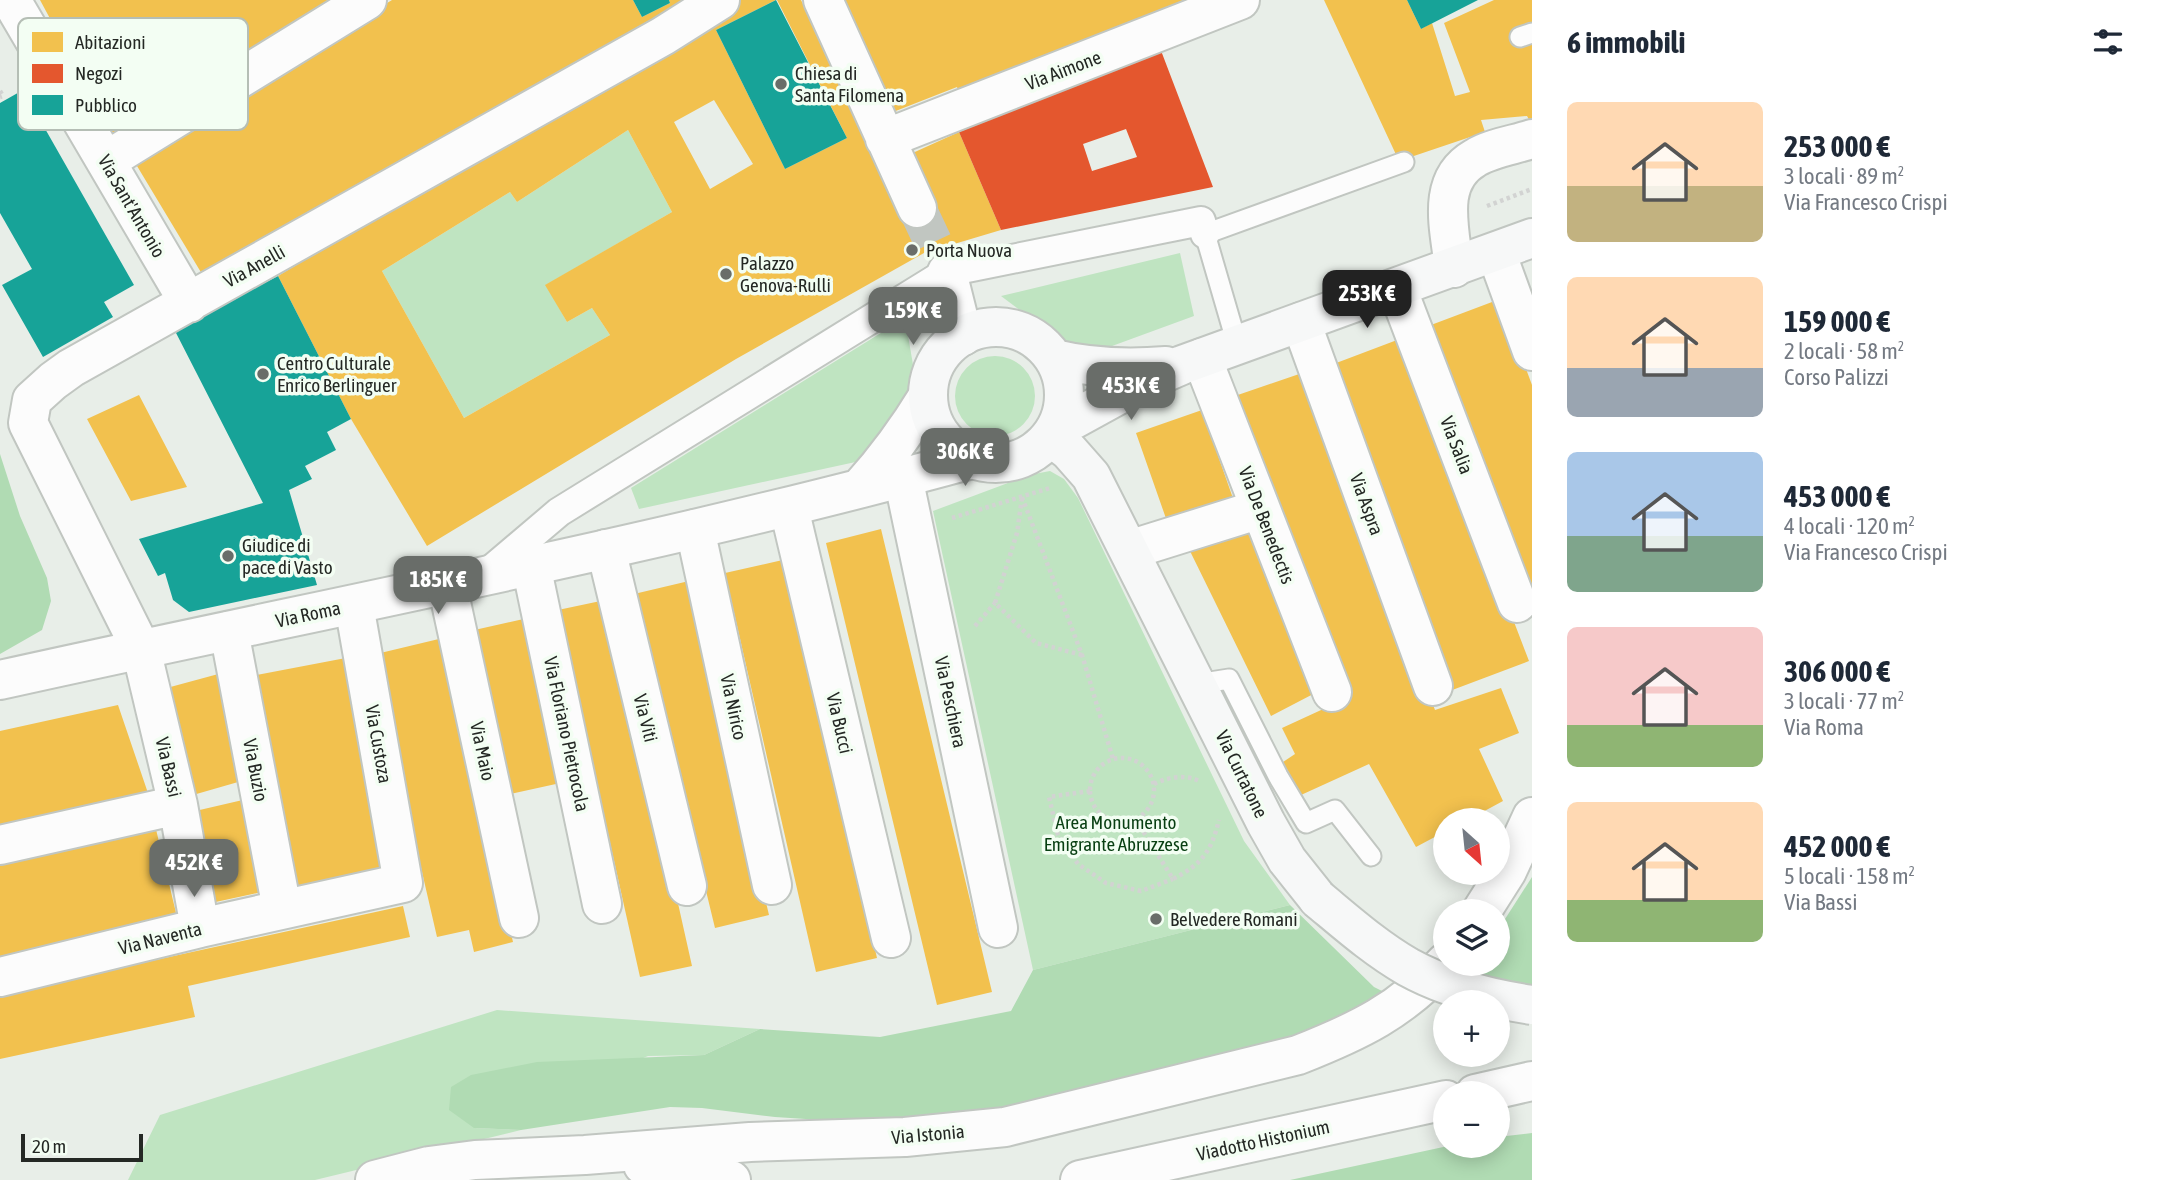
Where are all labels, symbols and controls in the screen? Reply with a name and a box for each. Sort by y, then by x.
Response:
legend [18,18,248,130]
icon: filters [2089,23,2127,61]
text: 6 immobili [1567,25,1685,59]
text: Abitazioni [75,31,146,53]
street label: Via Aimone [1022,46,1104,94]
text: Negozi [75,62,123,84]
place label: Chiesa di Santa Filomena [795,62,904,106]
marker: Chiesa di Santa Filomena [773,76,789,92]
text: Pubblico [75,94,137,116]
text: 253 000 € [1784,129,1890,163]
icon: home [1623,130,1707,214]
street label: Via Sant'Antonio [94,151,170,261]
text: 3 locali · 89 m² [1784,163,1904,189]
text: Via Francesco Crispi [1784,189,1948,215]
place label: Porta Nuova [926,239,1012,261]
street label: Via Anelli [219,240,289,292]
marker: Porta Nuova [904,242,920,258]
place label: Palazzo Genova-Rulli [740,252,831,296]
marker: Palazzo Genova-Rulli [718,266,734,282]
pin: 253K € [1310,270,1424,330]
text: 253K € [1338,280,1396,306]
pin: 159K € [856,288,970,347]
text: 159K € [884,297,942,323]
text: 159 000 € [1784,304,1890,338]
icon: home [1623,305,1707,389]
text: 2 locali · 58 m² [1784,338,1904,364]
place label: Centro Culturale Enrico Berlinguer [277,352,397,396]
pin: 453K € [1074,362,1188,422]
text: Corso Palizzi [1784,364,1889,390]
marker: Centro Culturale Enrico Berlinguer [255,366,271,382]
text: 453K € [1102,372,1160,398]
street label: Via Salia [1436,413,1478,477]
pin: 306K € [908,428,1022,488]
text: 306K € [936,438,994,464]
street label: Via De Benedectis [1235,463,1299,587]
street label: Via Aspra [1346,470,1388,538]
text: 453 000 € [1784,479,1890,513]
icon: home [1623,480,1707,564]
text: 4 locali · 120 m² [1784,513,1915,539]
place label: Giudice di pace di Vasto [242,534,333,578]
text: Via Francesco Crispi [1784,539,1948,565]
marker: Giudice di pace di Vasto [220,548,236,564]
pin: 185K € [381,556,495,616]
text: 185K € [409,566,467,592]
street label: Via Roma [273,596,343,632]
street label: Via Peschiera [931,654,971,750]
text: 306 000 € [1784,654,1890,688]
street label: Via Floriano Pietrocola [540,655,594,813]
icon: home [1623,655,1707,739]
street label: Via Nirico [716,672,752,742]
text: 3 locali · 77 m² [1784,688,1904,714]
street label: Via Bucci [822,690,858,756]
street label: Via Viti [629,692,663,744]
street label: Via Custoza [361,703,397,785]
text: Via Roma [1784,714,1864,740]
street label: Via Maio [466,719,500,783]
street label: Via Curtatone [1211,727,1273,821]
street label: Via Bassi [151,735,187,799]
street label: Via Buzio [239,737,273,803]
north arrow [1433,808,1510,886]
map controls [1433,808,1510,1158]
park label: Area Monumento Emigrante Abruzzese [1044,811,1188,855]
text: 452 000 € [1784,829,1890,863]
icon: home [1623,830,1707,914]
pin: 452K € [137,839,251,899]
text: 452K € [165,849,223,875]
text: 5 locali · 158 m² [1784,863,1915,889]
text: Via Bassi [1784,889,1858,915]
button: layers [1433,899,1510,976]
place label: Belvedere Romani [1170,908,1298,930]
marker: Belvedere Romani [1148,911,1164,927]
street label: Via Naventa [116,917,204,959]
button: + [1433,990,1510,1067]
button: − [1433,1081,1510,1158]
street label: Viadotto Histonium [1194,1115,1332,1165]
street label: Via Istonia [891,1120,965,1148]
scale bar [21,1131,144,1163]
text: 20 m [32,1135,66,1157]

